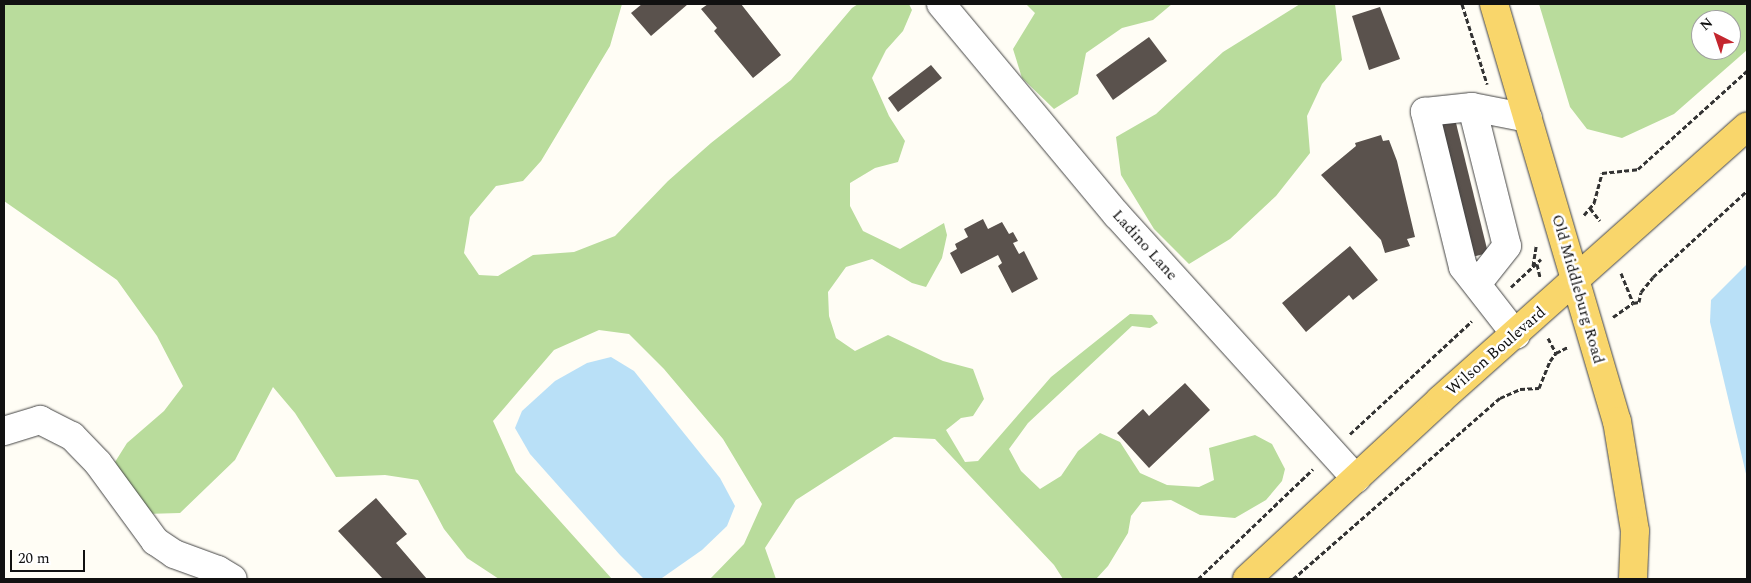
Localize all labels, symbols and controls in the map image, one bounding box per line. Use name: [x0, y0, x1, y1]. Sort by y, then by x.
north arrow: [1691, 10, 1741, 60]
text: N: [1695, 12, 1718, 36]
street label: Ladino Lane: [1108, 206, 1182, 284]
street label: Old Middleburg Road: [1548, 212, 1608, 366]
street label: Wilson Boulevard: [1442, 303, 1550, 399]
scale bar: [12, 540, 88, 572]
text: 20 m: [18, 547, 50, 570]

